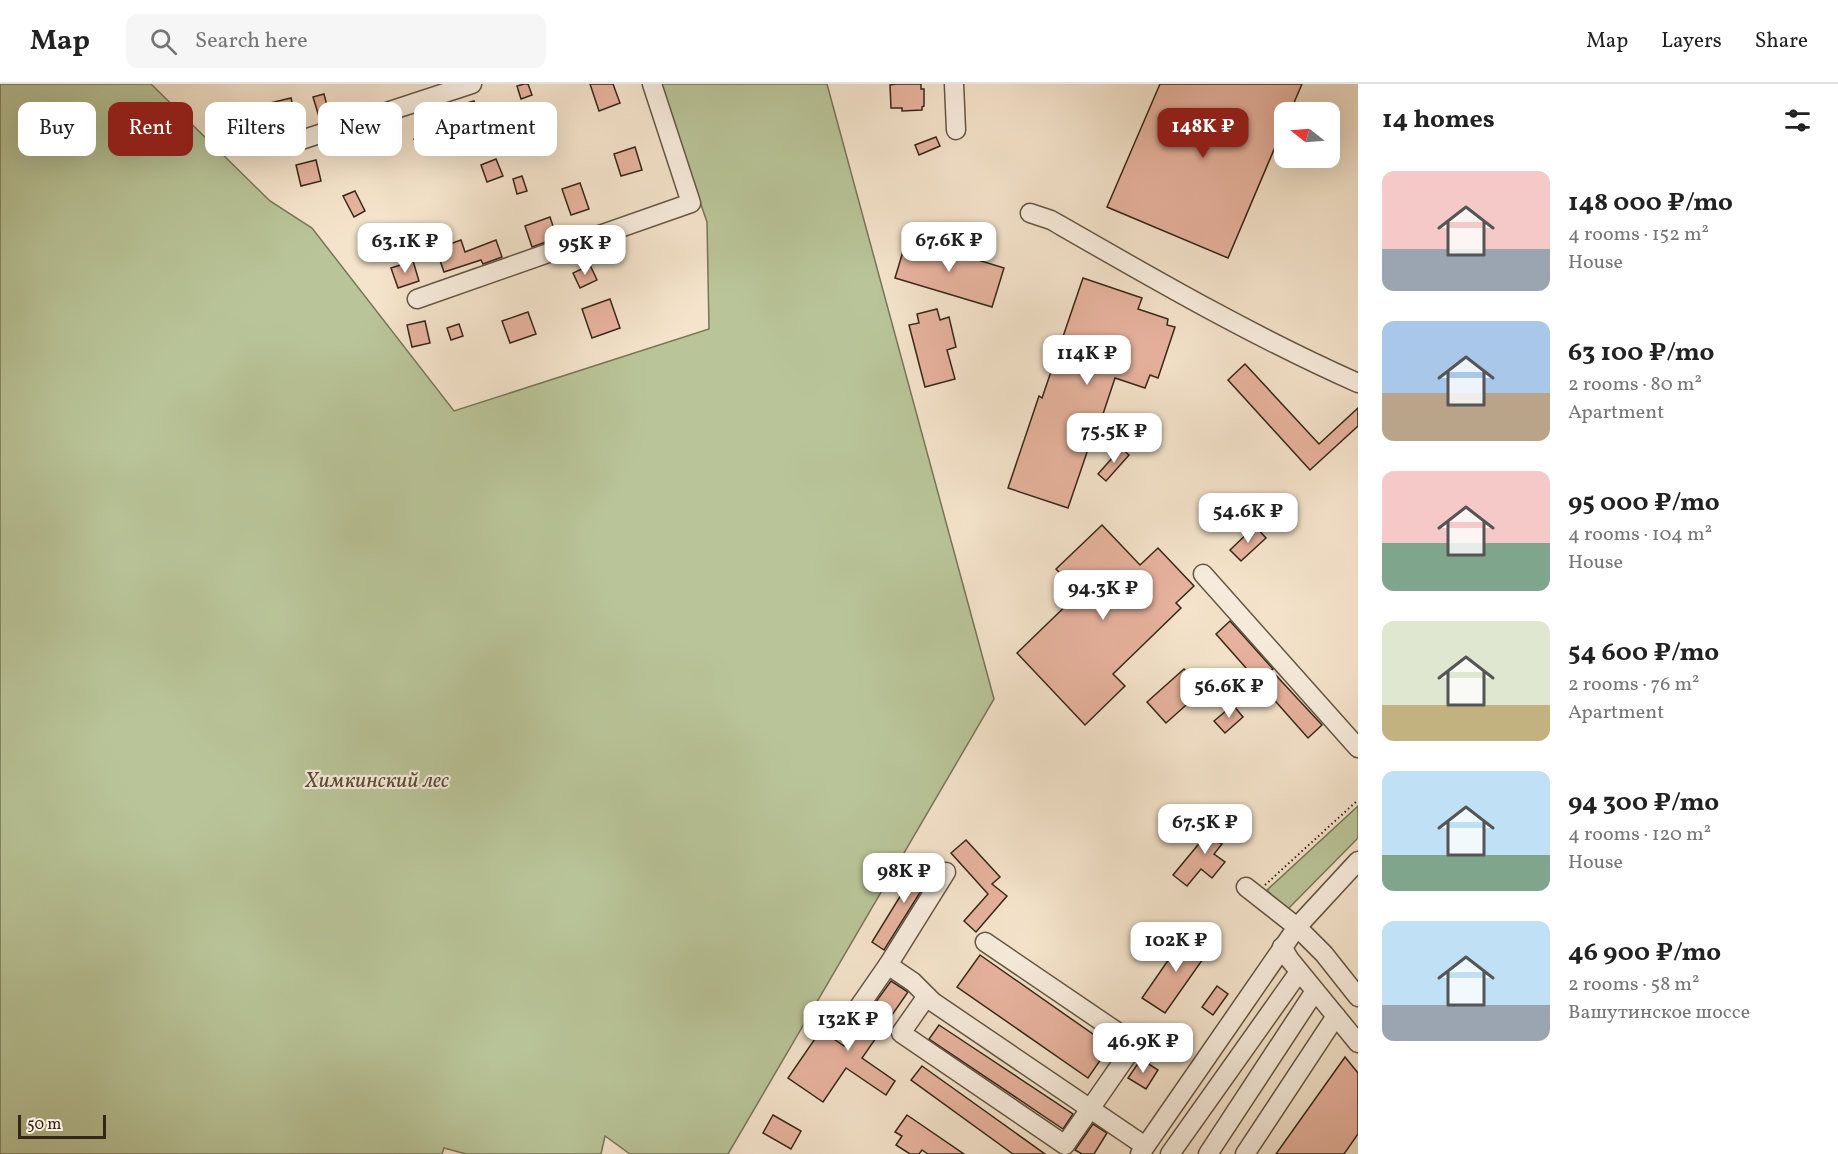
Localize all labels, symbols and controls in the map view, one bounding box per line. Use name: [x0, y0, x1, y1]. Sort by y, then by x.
search box: [126, 14, 546, 68]
text: Map: [30, 22, 90, 61]
icon: search: [147, 25, 180, 58]
text: Search here: [195, 26, 308, 57]
text: Map: [1586, 27, 1628, 56]
text: Layers: [1661, 27, 1722, 56]
text: Share: [1755, 27, 1808, 56]
chip: Buy: [18, 102, 96, 156]
chip: Rent: [108, 102, 193, 156]
chip: Filters: [205, 102, 306, 156]
chip: New: [318, 102, 402, 156]
chip: Apartment: [414, 102, 557, 156]
north arrow: [1274, 102, 1340, 168]
map controls: [1274, 102, 1340, 168]
text: 14 homes: [1382, 102, 1495, 138]
icon: filters: [1781, 104, 1814, 137]
pin: 148K ₽: [1154, 108, 1252, 159]
text: 148K ₽: [1171, 113, 1235, 141]
text: 148 000 ₽/mo: [1568, 185, 1733, 221]
icon: home: [1430, 195, 1502, 267]
text: 4 rooms · 152 m²: [1568, 221, 1709, 249]
pin: 67.6K ₽: [894, 222, 1004, 273]
pin: 63.1K ₽: [350, 223, 460, 274]
pin: 95K ₽: [543, 225, 627, 276]
text: 67.6K ₽: [915, 227, 983, 255]
text: 63.1K ₽: [372, 228, 438, 256]
text: 95K ₽: [559, 230, 611, 258]
text: House: [1568, 249, 1623, 277]
pin: 114K ₽: [1038, 335, 1136, 386]
text: 63 100 ₽/mo: [1568, 335, 1714, 371]
text: 114K ₽: [1057, 340, 1117, 368]
icon: home: [1430, 345, 1502, 417]
text: 2 rooms · 80 m²: [1568, 371, 1702, 399]
text: Apartment: [1568, 399, 1664, 427]
pin: 75.5K ₽: [1059, 413, 1169, 464]
text: 75.5K ₽: [1081, 418, 1147, 446]
text: 95 000 ₽/mo: [1568, 485, 1720, 521]
pin: 54.6K ₽: [1193, 493, 1303, 544]
icon: home: [1430, 495, 1502, 567]
text: 54.6K ₽: [1213, 498, 1283, 526]
text: 4 rooms · 104 m²: [1568, 521, 1712, 549]
text: House: [1568, 549, 1623, 577]
pin: 94.3K ₽: [1048, 570, 1158, 621]
text: 94.3K ₽: [1068, 575, 1138, 603]
text: 54 600 ₽/mo: [1568, 635, 1719, 671]
icon: home: [1430, 645, 1502, 717]
pin: 56.6K ₽: [1174, 668, 1284, 719]
text: 2 rooms · 76 m²: [1568, 671, 1700, 699]
text: 56.6K ₽: [1194, 673, 1264, 701]
text: Apartment: [1568, 699, 1664, 727]
park label: Химкинский лес: [304, 766, 449, 797]
text: 94 300 ₽/mo: [1568, 785, 1719, 821]
icon: home: [1430, 795, 1502, 867]
pin: 67.5K ₽: [1150, 804, 1260, 855]
text: 67.5K ₽: [1172, 809, 1238, 837]
text: 4 rooms · 120 m²: [1568, 821, 1711, 849]
text: House: [1568, 849, 1623, 877]
pin: 98K ₽: [862, 853, 946, 904]
text: 98K ₽: [877, 858, 931, 886]
pin: 102K ₽: [1127, 922, 1225, 973]
text: 102K ₽: [1145, 927, 1207, 955]
text: 46 900 ₽/mo: [1568, 935, 1721, 971]
icon: home: [1430, 945, 1502, 1017]
text: 2 rooms · 58 m²: [1568, 971, 1699, 999]
text: Вашутинское шоссе: [1568, 999, 1750, 1027]
pin: 132K ₽: [799, 1001, 897, 1052]
text: 132K ₽: [818, 1006, 878, 1034]
pin: 46.9K ₽: [1088, 1023, 1198, 1074]
text: 46.9K ₽: [1107, 1028, 1179, 1056]
scale bar: [18, 1112, 106, 1140]
text: 50 m: [27, 1114, 61, 1136]

